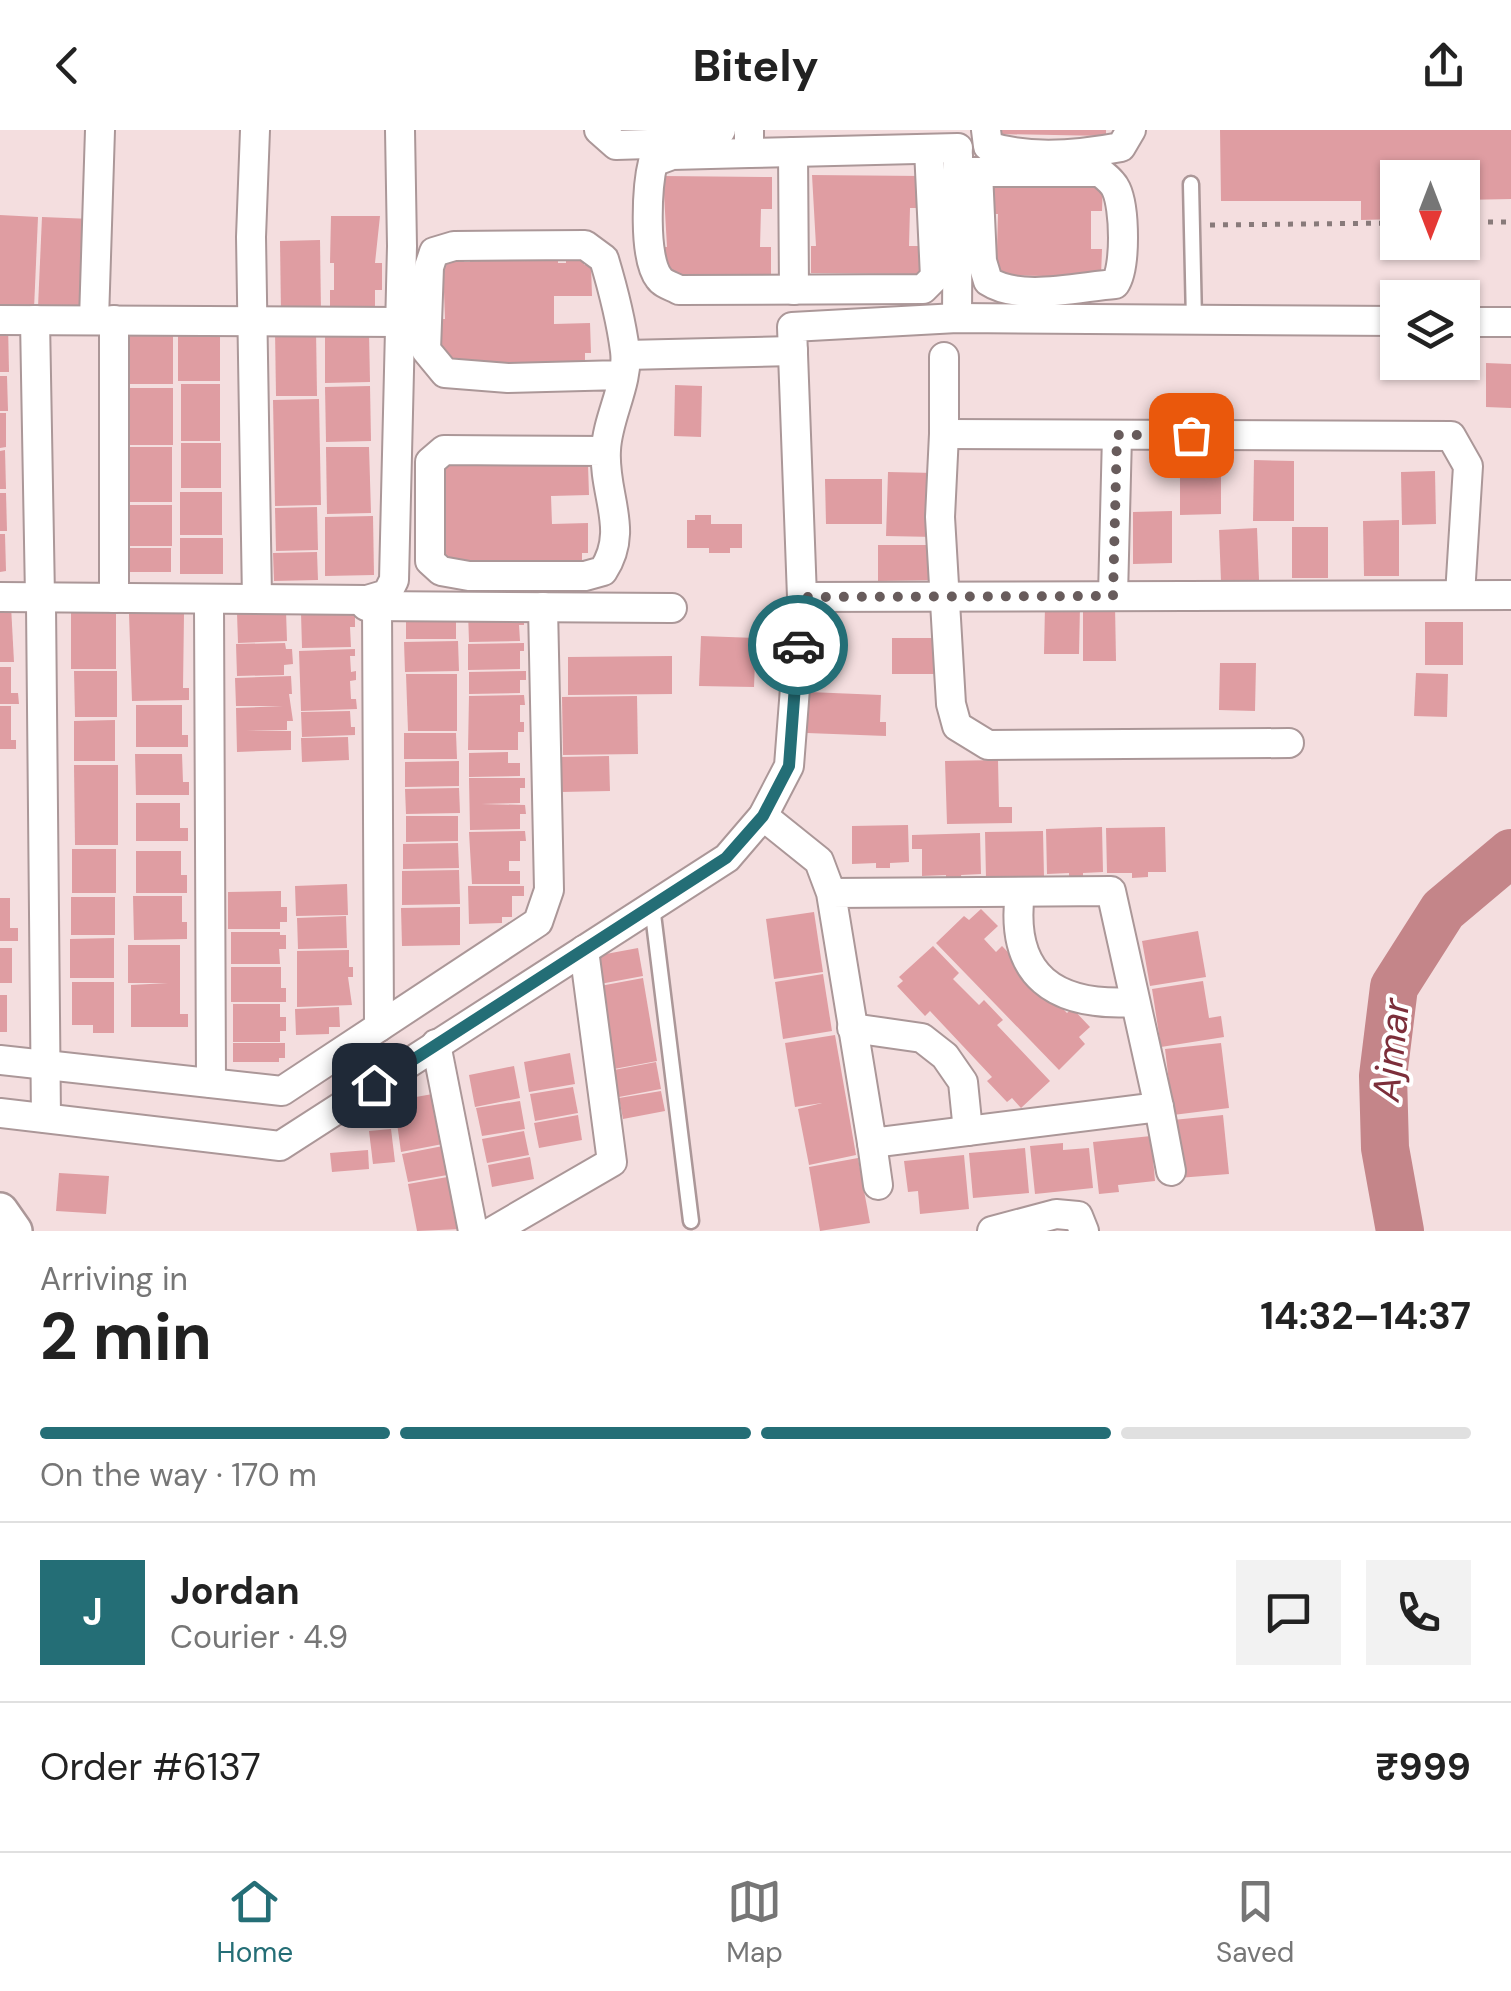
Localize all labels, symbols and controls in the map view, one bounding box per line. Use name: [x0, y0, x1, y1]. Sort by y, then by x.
text: Bitely: [692, 36, 819, 95]
icon: back: [40, 38, 95, 93]
icon: share: [1416, 38, 1471, 93]
north arrow: [1380, 160, 1480, 260]
map controls: [1380, 160, 1480, 380]
button: layers: [1380, 280, 1480, 380]
pin: [1149, 393, 1234, 478]
icon: bag: [1164, 408, 1219, 463]
courier: [748, 595, 848, 695]
icon: car: [771, 618, 826, 673]
water label: Ajmar: [1361, 995, 1421, 1105]
pin: [332, 1043, 417, 1128]
icon: home: [347, 1058, 402, 1113]
text: Arriving in: [40, 1258, 188, 1300]
text: 14:32–14:37: [1260, 1291, 1471, 1341]
text: 2 min: [40, 1295, 212, 1379]
text: On the way · 170 m: [40, 1454, 317, 1496]
button: chat: [1236, 1560, 1341, 1665]
button: phone: [1366, 1560, 1471, 1665]
text: Jordan: [170, 1566, 300, 1616]
text: J: [82, 1587, 103, 1637]
text: Courier · 4.9: [170, 1616, 348, 1658]
text: Order #6137: [40, 1742, 261, 1792]
text: ₹999: [1375, 1742, 1471, 1792]
tab: Home: [217, 1874, 293, 1971]
tab: Map: [726, 1874, 783, 1971]
tab: Saved: [1216, 1874, 1294, 1971]

